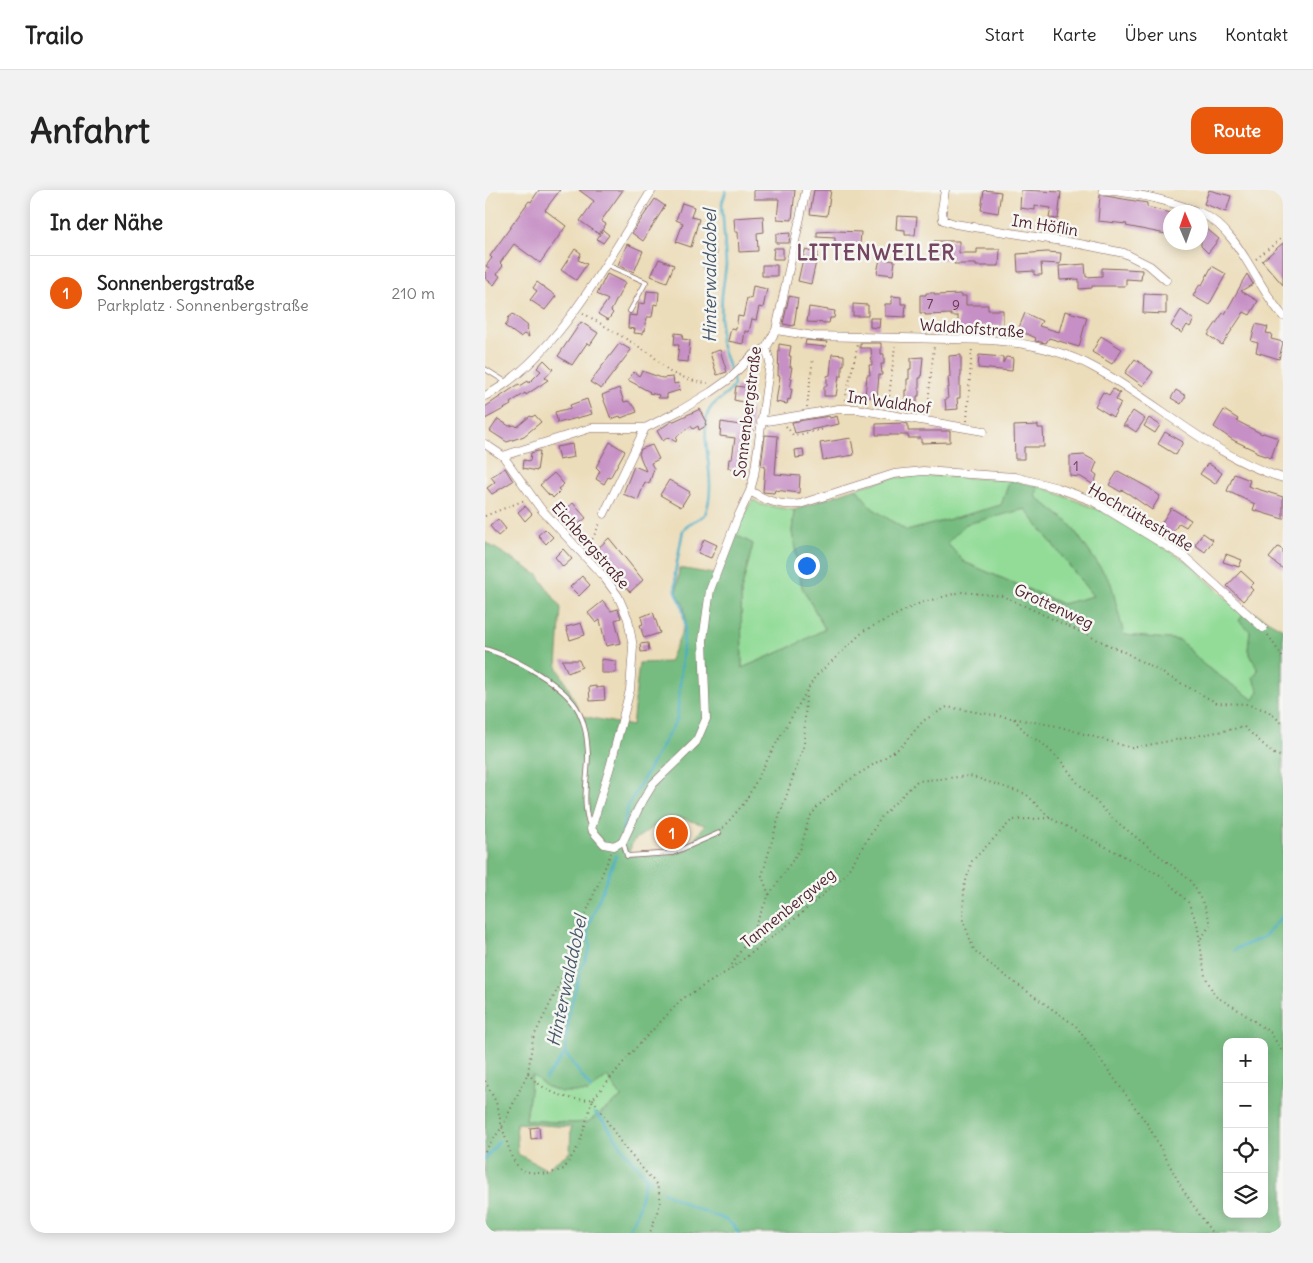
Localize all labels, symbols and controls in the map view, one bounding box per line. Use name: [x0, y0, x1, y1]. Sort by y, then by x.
text: Trailo: [25, 20, 83, 50]
text: Start: [985, 23, 1024, 46]
text: Karte: [1052, 23, 1097, 46]
text: Über uns: [1125, 23, 1197, 46]
text: Kontakt: [1225, 23, 1288, 46]
button: Route: [1191, 107, 1283, 154]
text: Anfahrt: [30, 108, 150, 152]
north arrow: [1163, 205, 1208, 250]
water label: Hinterwalddobel: [698, 206, 721, 343]
text: In der Nähe: [50, 209, 163, 236]
street label: Im Höflin: [1010, 210, 1080, 240]
district label: LITTENWEILER: [796, 239, 956, 266]
text: Sonnenbergstraße: [97, 271, 254, 295]
text: 1: [63, 283, 69, 303]
text: 210 m: [392, 283, 435, 303]
text: Parkplatz · Sonnenbergstraße: [97, 295, 309, 315]
house number: 7: [927, 295, 934, 313]
house number: 9: [952, 296, 960, 314]
street label: Waldhofstraße: [919, 314, 1025, 342]
street label: Sonnenbergstraße: [729, 345, 765, 479]
street label: Im Waldhof: [846, 386, 933, 418]
house number: 1: [1073, 457, 1079, 475]
street label: Hochrüttestraße: [1085, 479, 1197, 555]
street label: Eichbergstraße: [548, 497, 634, 593]
your location: [794, 553, 820, 579]
street label: Grottenweg: [1011, 579, 1097, 633]
pin: 1: [656, 814, 688, 852]
street label: Tannenbergweg: [737, 864, 839, 952]
water label: Hinterwalddobel: [541, 910, 592, 1049]
map controls: [1223, 1038, 1268, 1218]
button: +: [1223, 1038, 1268, 1083]
button: −: [1223, 1083, 1268, 1128]
button: locate: [1223, 1128, 1268, 1173]
button: layers: [1223, 1173, 1268, 1218]

